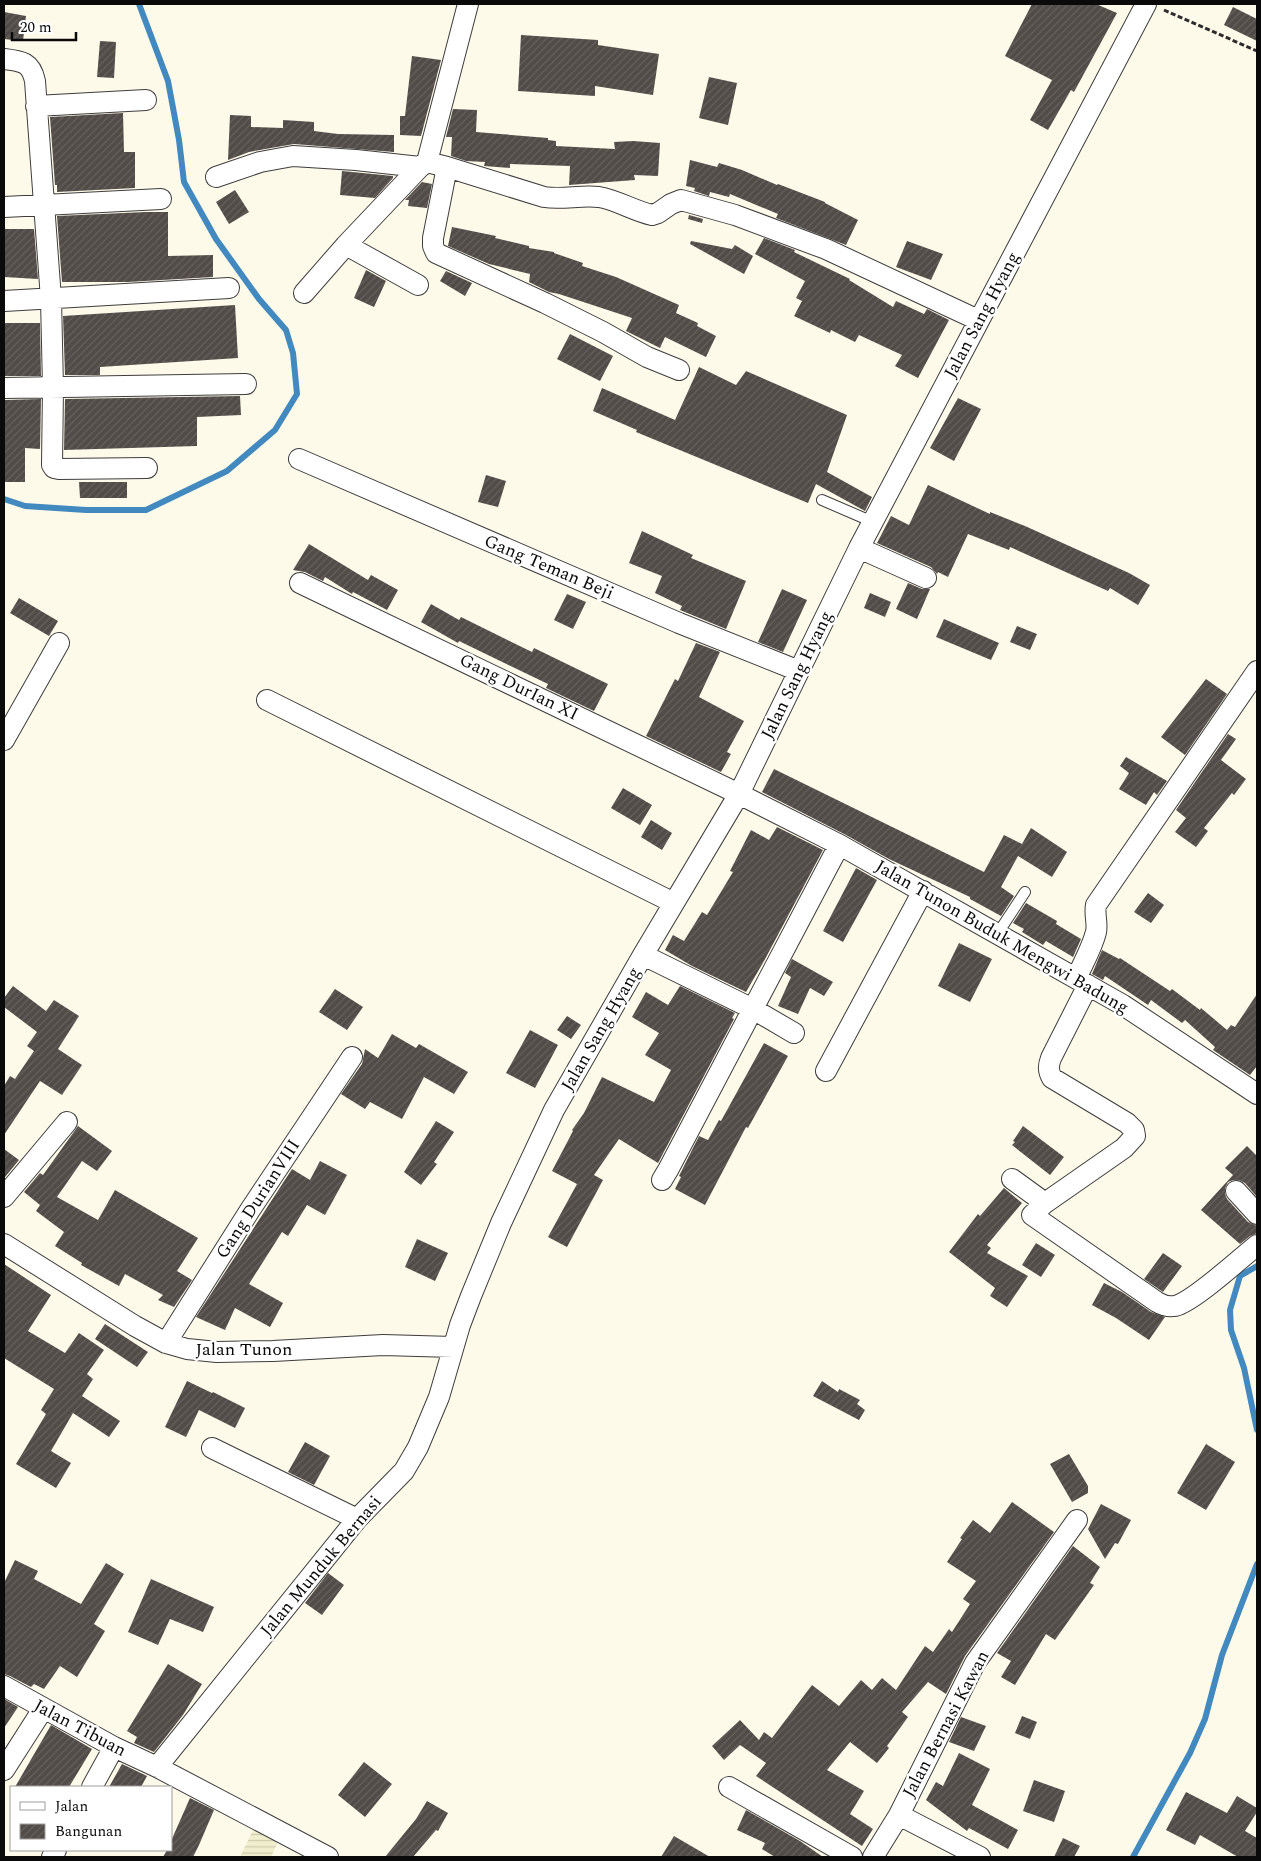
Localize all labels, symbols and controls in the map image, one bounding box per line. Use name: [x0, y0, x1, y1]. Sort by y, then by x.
scale bar: [12, 10, 76, 42]
text: 20 m: [20, 16, 52, 39]
street label: Jalan Sang Hyang: [937, 247, 1027, 383]
street label: Gang Teman Beji: [480, 528, 618, 606]
street label: Jalan Sang Hyang: [754, 606, 840, 744]
street label: Gang DurIan XI: [455, 646, 583, 728]
street label: Jalan Tunon Buduk Mengwi Badung: [870, 853, 1134, 1021]
street label: Jalan Sang Hyang: [554, 962, 648, 1096]
street label: Gang DurianVIII: [209, 1134, 307, 1264]
street label: Jalan Tunon: [196, 1336, 292, 1363]
street label: Jalan Munduk Bernasi: [254, 1489, 388, 1643]
street label: Jalan Bernasi Kawan: [896, 1645, 996, 1803]
street label: Jalan Tibuan: [29, 1692, 131, 1764]
legend: [10, 1786, 172, 1851]
text: Jalan: [55, 1795, 88, 1818]
text: Bangunan: [55, 1820, 122, 1843]

